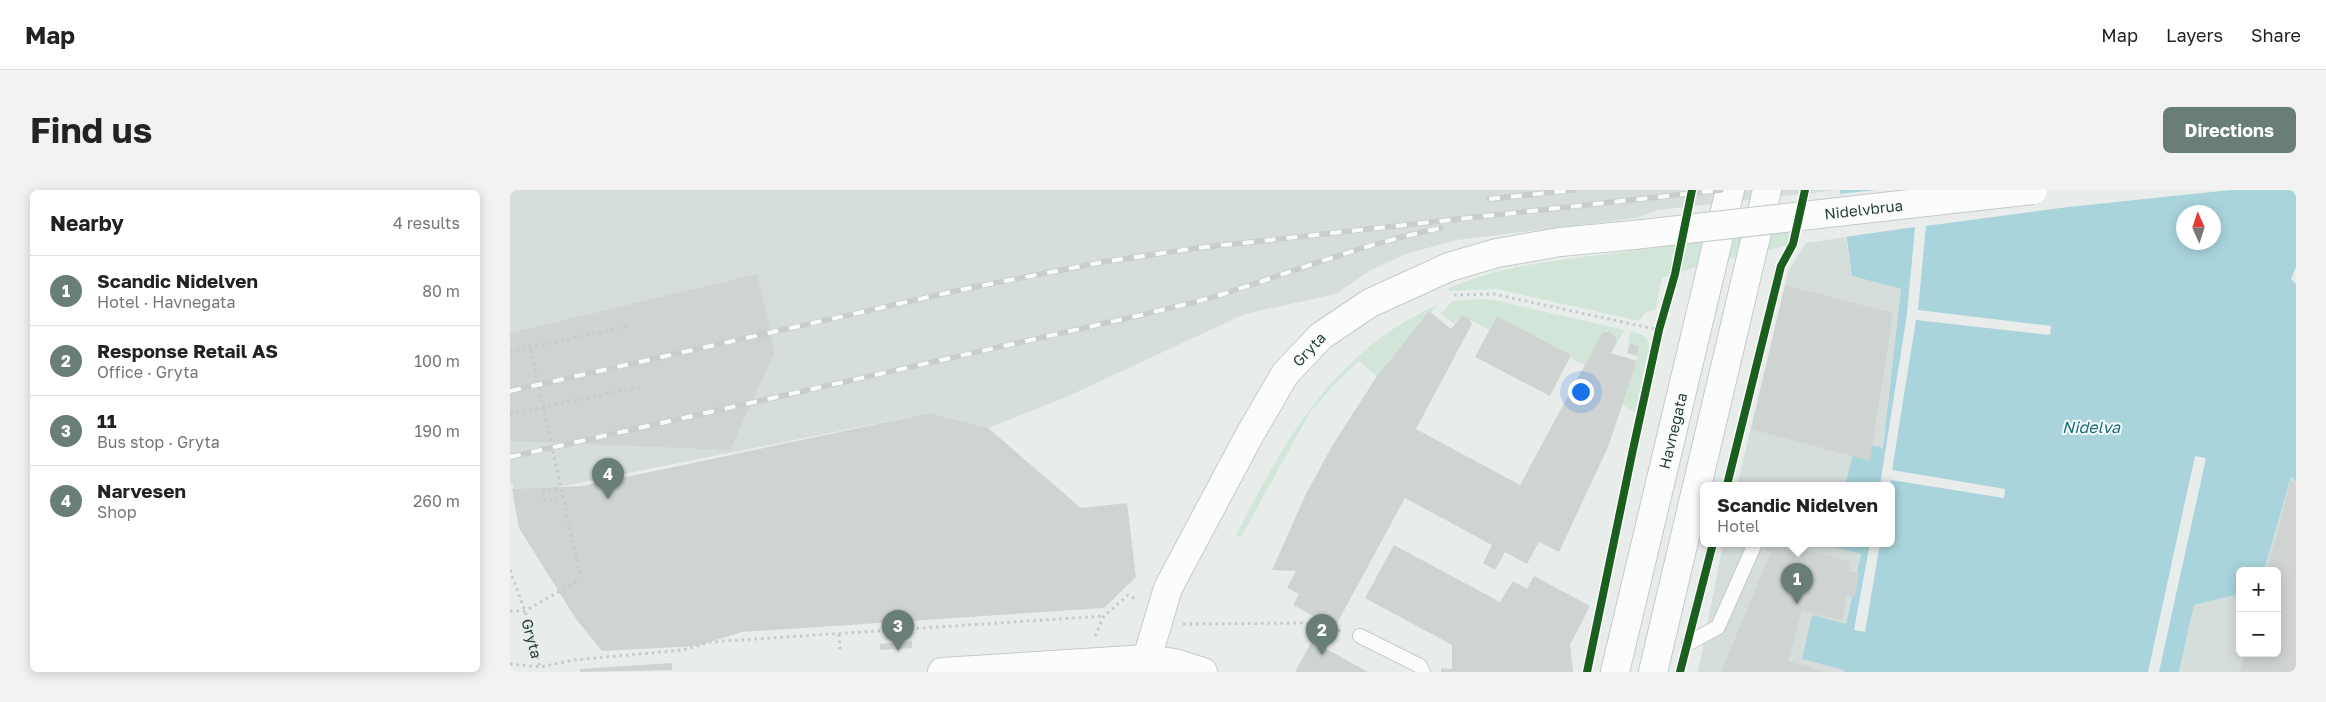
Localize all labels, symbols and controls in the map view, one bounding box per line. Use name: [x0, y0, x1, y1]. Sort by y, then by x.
text: Map: [25, 20, 75, 49]
text: Map: [2101, 24, 2138, 46]
text: Layers: [2166, 24, 2223, 46]
text: Share: [2251, 24, 2301, 46]
button: Directions: [2163, 107, 2296, 153]
text: Find us: [30, 109, 152, 151]
street label: Nidelvbrua: [1823, 196, 1904, 222]
north arrow: [2176, 205, 2221, 250]
text: Nearby: [50, 210, 124, 236]
text: 4 results: [393, 213, 460, 233]
text: Scandic Nidelven: [97, 269, 258, 292]
text: 1: [62, 281, 70, 301]
text: 80 m: [422, 281, 460, 301]
text: Hotel · Havnegata: [97, 292, 235, 312]
street label: Gryta: [1288, 328, 1329, 370]
text: Response Retail AS: [97, 339, 278, 362]
text: 2: [61, 351, 71, 371]
text: 100 m: [414, 351, 460, 371]
text: Office · Gryta: [97, 362, 199, 382]
your location: [1568, 379, 1594, 405]
street label: Havnegata: [1655, 391, 1690, 471]
text: 11: [97, 409, 117, 432]
water label: Nidelva: [2062, 417, 2121, 437]
text: 3: [61, 421, 71, 441]
text: 190 m: [414, 421, 460, 441]
text: Bus stop · Gryta: [97, 432, 220, 452]
pin: 4: [592, 458, 624, 499]
text: Narvesen: [97, 479, 186, 502]
popup: [1700, 482, 1895, 547]
text: 4: [61, 491, 71, 511]
text: 260 m: [413, 491, 460, 511]
text: Scandic Nidelven: [1717, 493, 1878, 516]
text: Shop: [97, 502, 137, 522]
text: Hotel: [1717, 516, 1760, 536]
pin: 1: [1781, 563, 1813, 604]
map controls: [2236, 567, 2281, 657]
button: +: [2236, 567, 2281, 612]
pin: 3: [882, 610, 914, 651]
button: −: [2236, 612, 2281, 657]
pin: 2: [1306, 614, 1338, 655]
street label: Gryta: [518, 617, 546, 660]

